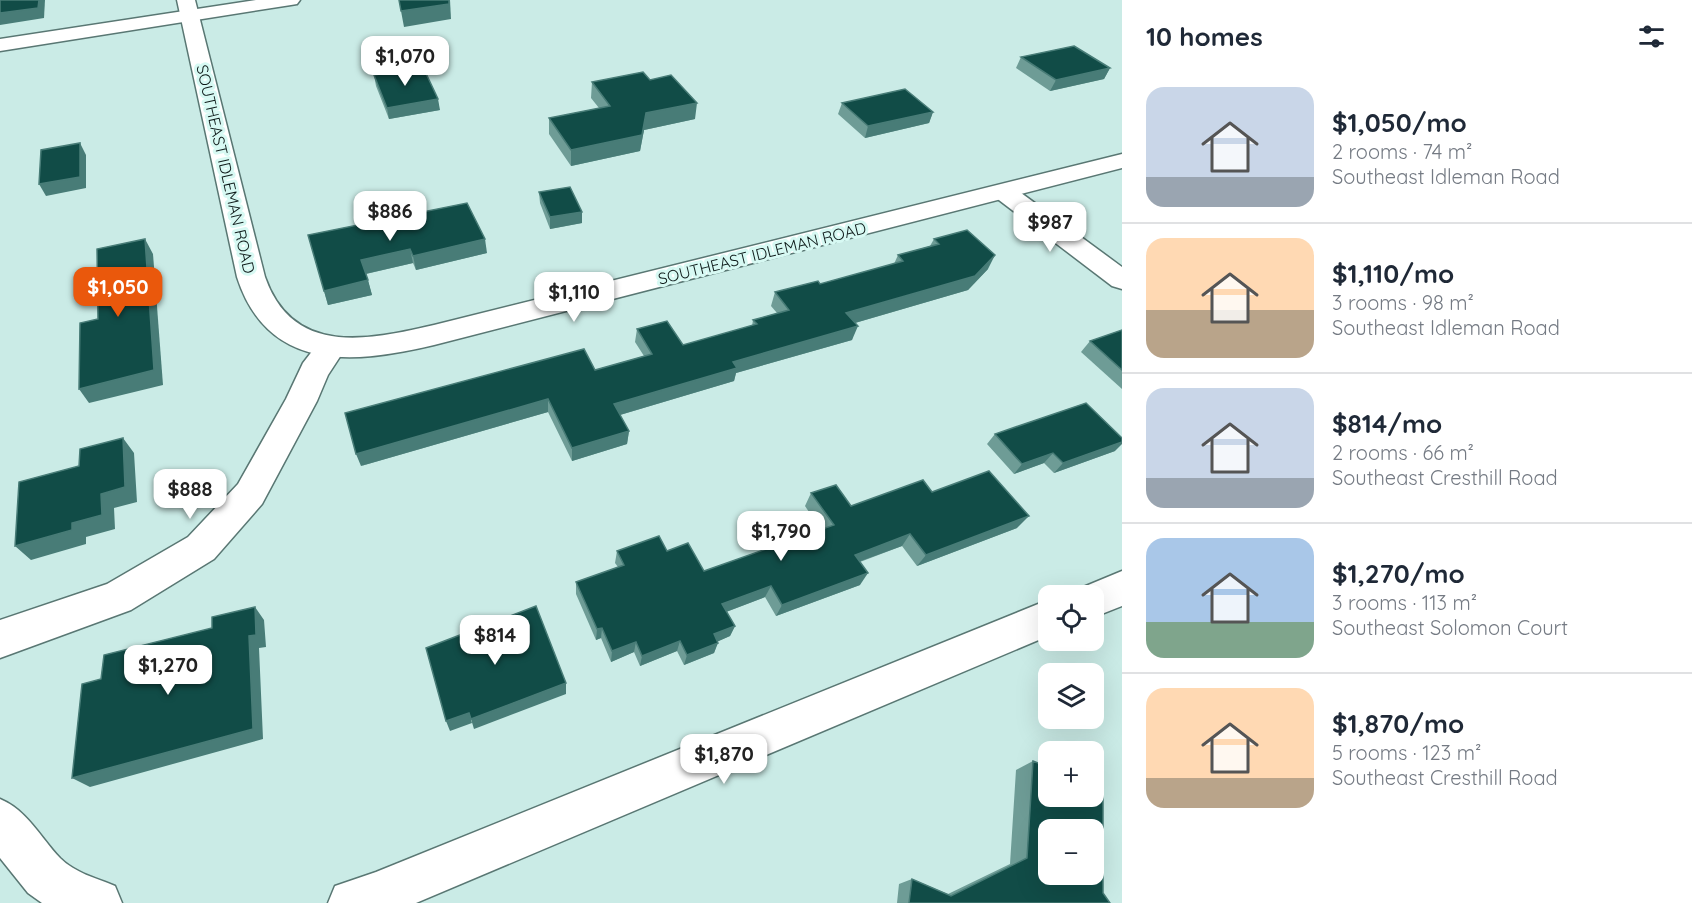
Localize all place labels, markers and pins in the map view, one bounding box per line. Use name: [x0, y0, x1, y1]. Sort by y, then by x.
pin: $1,070: [356, 36, 454, 87]
pin: $886: [354, 191, 426, 242]
pin: $987: [1014, 202, 1086, 253]
pin: $1,050: [69, 267, 167, 318]
pin: $1,110: [525, 272, 623, 323]
pin: $888: [154, 469, 226, 520]
pin: $1,790: [732, 511, 830, 562]
pin: $814: [459, 615, 531, 666]
pin: $1,270: [119, 645, 217, 696]
pin: $1,870: [675, 734, 773, 785]

